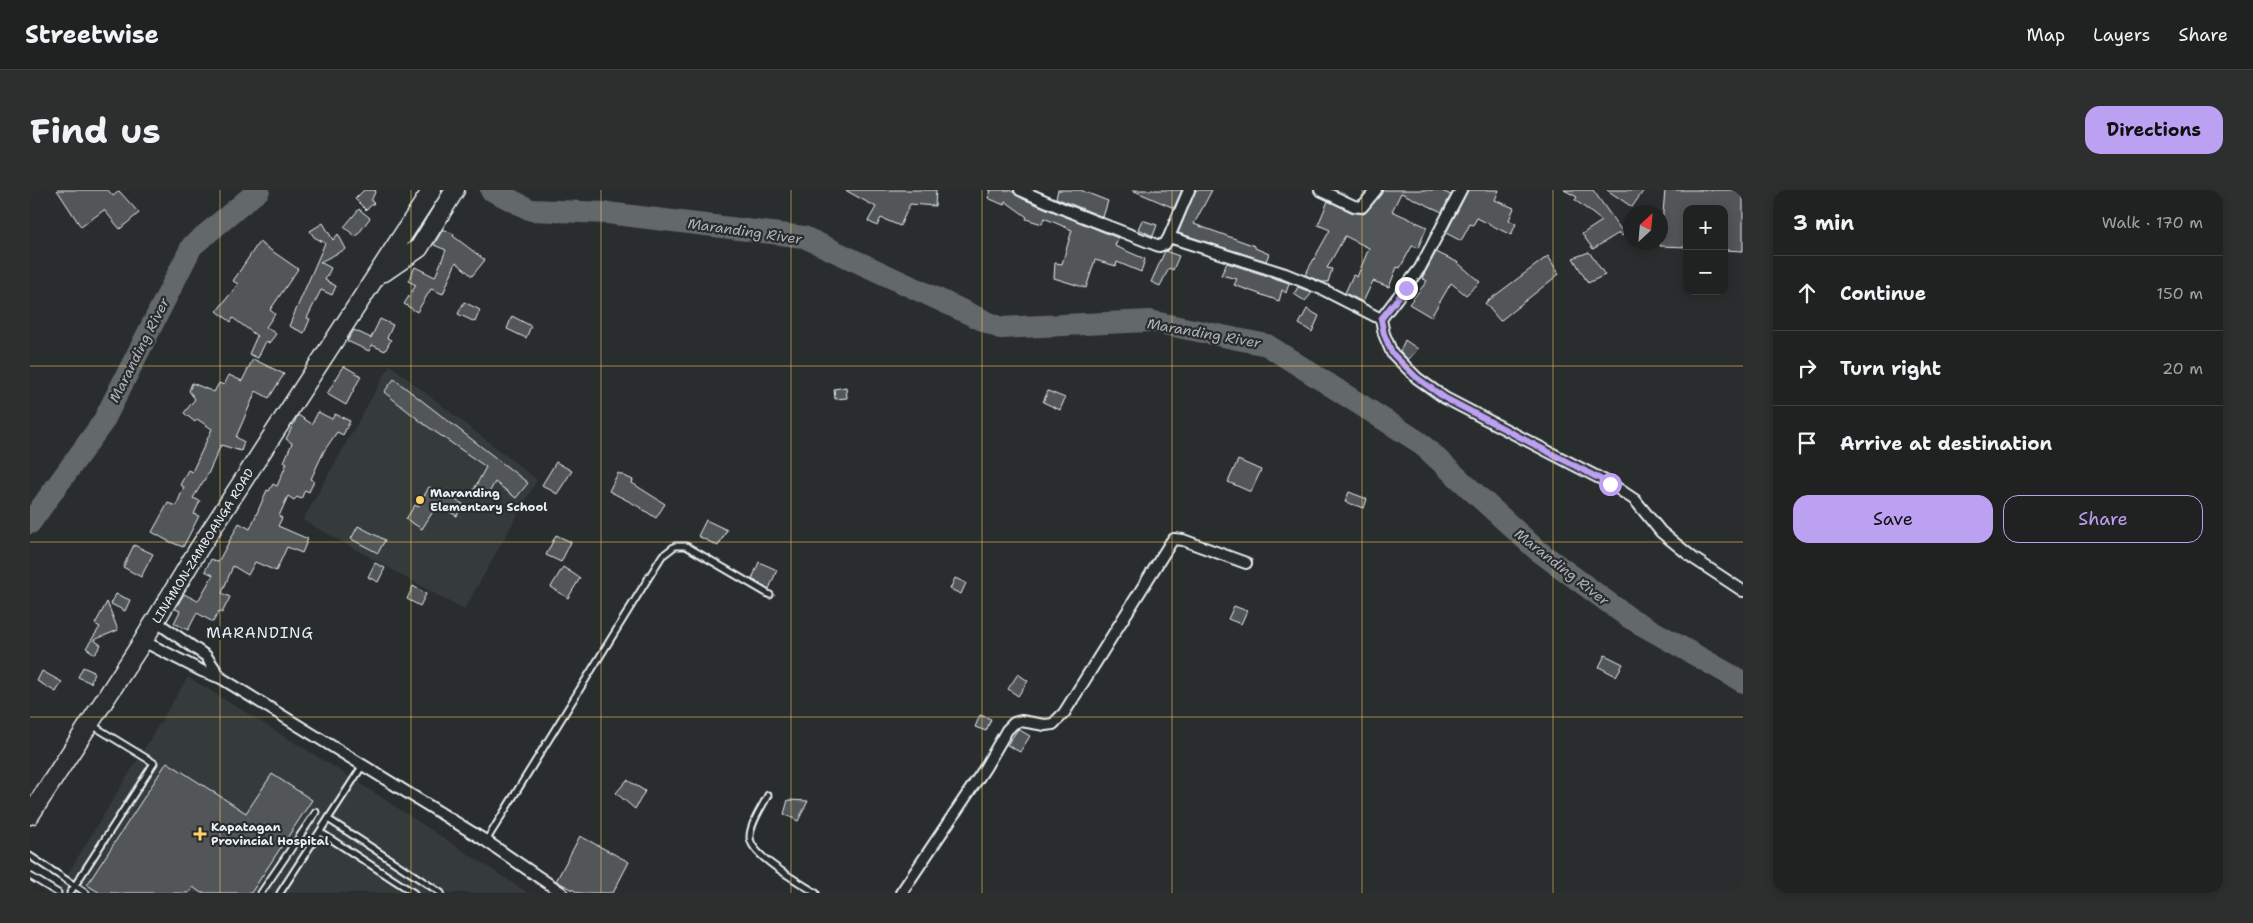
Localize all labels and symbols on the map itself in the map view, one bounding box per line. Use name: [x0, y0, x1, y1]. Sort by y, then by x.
north arrow: [1623, 205, 1668, 250]
water label: Maranding River: [687, 214, 804, 248]
route end: [1395, 277, 1418, 300]
water label: Maranding River: [105, 294, 173, 405]
water label: Maranding River: [1146, 314, 1263, 352]
street label: LINAMON-ZAMBOANGA ROAD: [148, 465, 258, 627]
route start: [1599, 473, 1622, 496]
place label: Maranding Elementary School: [430, 485, 547, 515]
marker: Maranding Elementary School: [414, 494, 426, 506]
water label: Maranding River: [1511, 524, 1613, 610]
district label: MARANDING: [206, 623, 314, 643]
place label: Kapatagan Provincial Hospital: [211, 819, 329, 849]
marker: Kapatagan Provincial Hospital: [193, 827, 207, 841]

